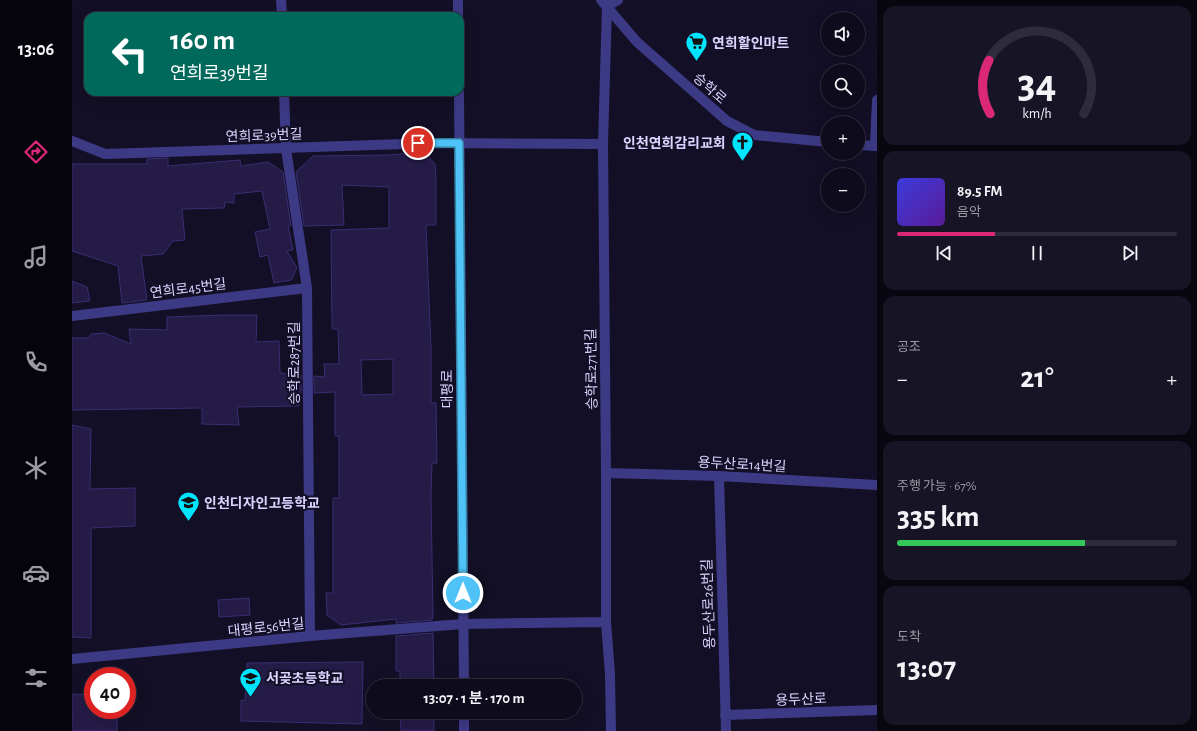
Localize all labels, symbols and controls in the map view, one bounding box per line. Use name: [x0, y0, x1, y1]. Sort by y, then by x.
map controls: [821, 12, 865, 212]
button: sound: [821, 12, 865, 56]
text: 160 m: [170, 27, 235, 55]
icon: left: [104, 28, 156, 80]
supermarket icon: 연희할인마트: [684, 30, 710, 63]
place label: 연희할인마트: [712, 35, 789, 51]
text: 13:06: [18, 41, 54, 59]
text: 34: [1018, 63, 1056, 104]
button: search: [821, 64, 865, 108]
text: 연희로39번길: [170, 65, 269, 83]
street label: 승학로: [690, 69, 730, 107]
text: km/h: [1022, 106, 1052, 120]
button: +: [821, 116, 865, 160]
pin: [401, 126, 435, 160]
street label: 연희로39번길: [225, 127, 303, 144]
church icon: 인천연희감리교회: [729, 130, 755, 163]
icon: arrive: [407, 132, 429, 154]
place label: 인천연희감리교회: [623, 135, 726, 151]
icon: directions: [22, 138, 50, 166]
button: −: [821, 168, 865, 212]
text: 89.5 FM: [957, 184, 1002, 199]
text: 음악: [957, 206, 981, 219]
icon: previous: [933, 242, 955, 264]
icon: pause: [1026, 242, 1048, 264]
icon: next: [1119, 242, 1141, 264]
icon: music: [22, 243, 50, 271]
street label: 연희로45번길: [149, 276, 227, 301]
street label: 승학로287번길: [286, 321, 302, 405]
street label: 승학로271번길: [582, 328, 600, 410]
text: 공조: [897, 341, 921, 354]
icon: phone: [22, 348, 50, 376]
text: 21°: [1020, 363, 1054, 393]
text: −: [897, 368, 908, 390]
text: +: [1166, 368, 1177, 390]
street label: 대평로: [440, 370, 455, 408]
icon: climate: [22, 454, 50, 482]
street label: 용두산로14번길: [697, 455, 787, 474]
text: 주행 가능 · 67%: [897, 480, 977, 493]
school or university icon: 인천디자인고등학교: [175, 490, 201, 523]
place label: 인천디자인고등학교: [204, 495, 320, 511]
text: 335 km: [897, 502, 979, 532]
icon: car: [22, 559, 50, 587]
street label: 용두산로26번길: [699, 559, 718, 649]
position arrow: [442, 572, 484, 614]
street label: 대평로56번길: [227, 616, 305, 639]
text: 도착: [897, 631, 921, 644]
text: 13:07: [897, 653, 956, 683]
icon: filters: [22, 664, 50, 692]
school or university icon: 서곶초등학교: [237, 665, 263, 698]
speed limit sign: 40: [84, 667, 136, 719]
place label: 서곶초등학교: [266, 670, 343, 686]
text: 13:07 · 1 분 · 170 m: [423, 691, 525, 706]
street label: 용두산로: [775, 691, 827, 708]

